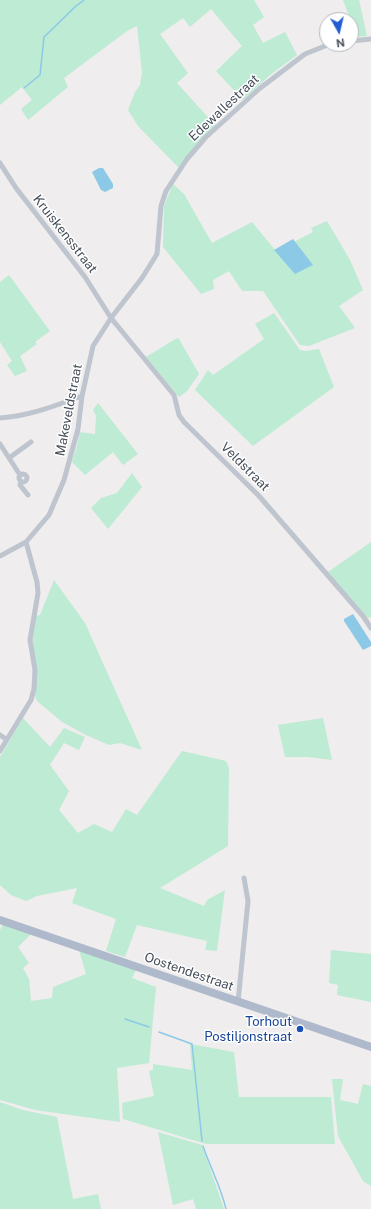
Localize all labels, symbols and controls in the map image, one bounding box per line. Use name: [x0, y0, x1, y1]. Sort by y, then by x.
north arrow: [319, 12, 359, 52]
text: N: [335, 36, 346, 49]
street label: Edewallestraat: [186, 71, 262, 145]
street label: Kruiskensstraat: [30, 192, 100, 276]
street label: Makeveldstraat: [52, 363, 86, 457]
street label: Veldstraat: [217, 439, 273, 495]
street label: Oostendestraat: [142, 949, 236, 995]
place label: Torhout Postiljonstraat: [204, 1014, 292, 1045]
marker: Torhout Postiljonstraat: [295, 1024, 305, 1034]

